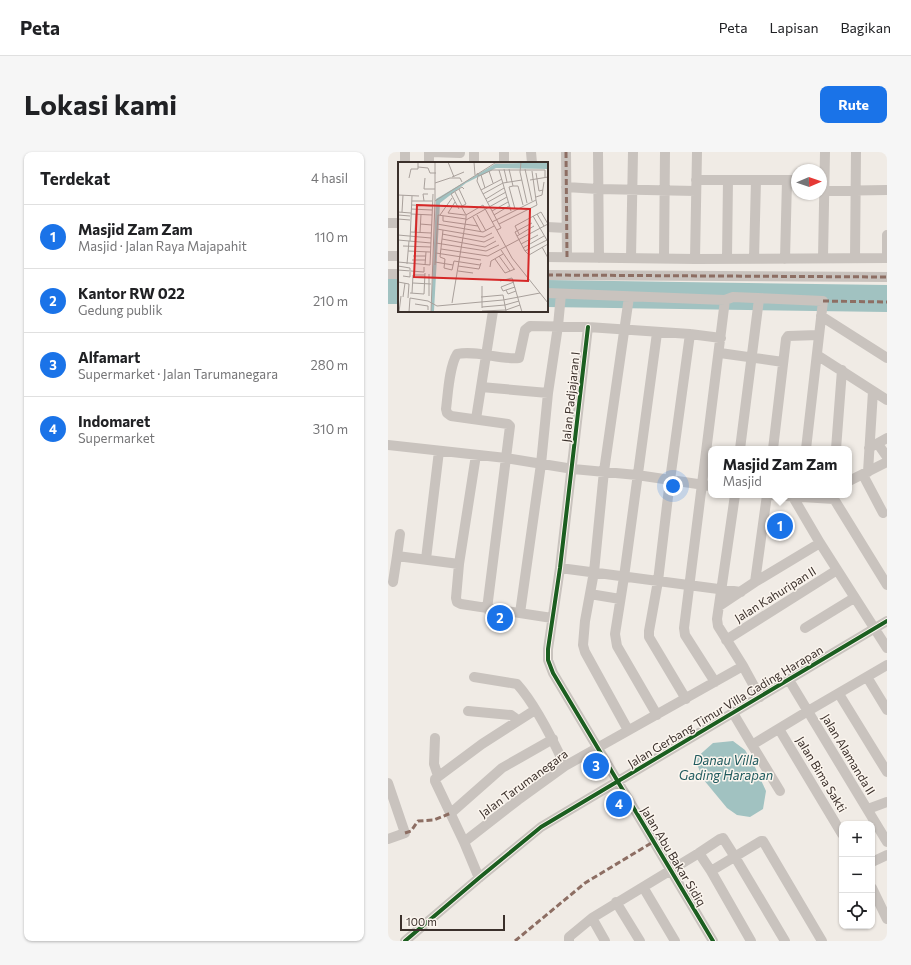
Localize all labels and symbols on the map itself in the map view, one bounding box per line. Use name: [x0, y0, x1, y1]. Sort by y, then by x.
inset map: [398, 162, 548, 312]
north arrow: [791, 164, 827, 200]
street label: Jalan Padjajaran I: [558, 351, 583, 443]
your location: [663, 476, 683, 496]
pin: 1: [767, 511, 793, 541]
street label: Jalan Kahuripan II: [732, 563, 819, 626]
pin: 2: [487, 603, 513, 633]
street label: Jalan Gerbang Timur Villa Gading Harapan: [625, 642, 826, 771]
street label: Jalan Alamanda II: [819, 711, 879, 797]
street label: Jalan Bima Sakti: [793, 734, 850, 815]
street label: Jalan Tarumanegara: [476, 746, 571, 821]
pin: 3: [583, 751, 609, 781]
water label: Danau Villa Gading Harapan: [679, 752, 773, 783]
pin: 4: [606, 789, 632, 819]
street label: Jalan Abu Bakar Sidiq: [638, 804, 709, 909]
scale bar: [400, 913, 505, 932]

